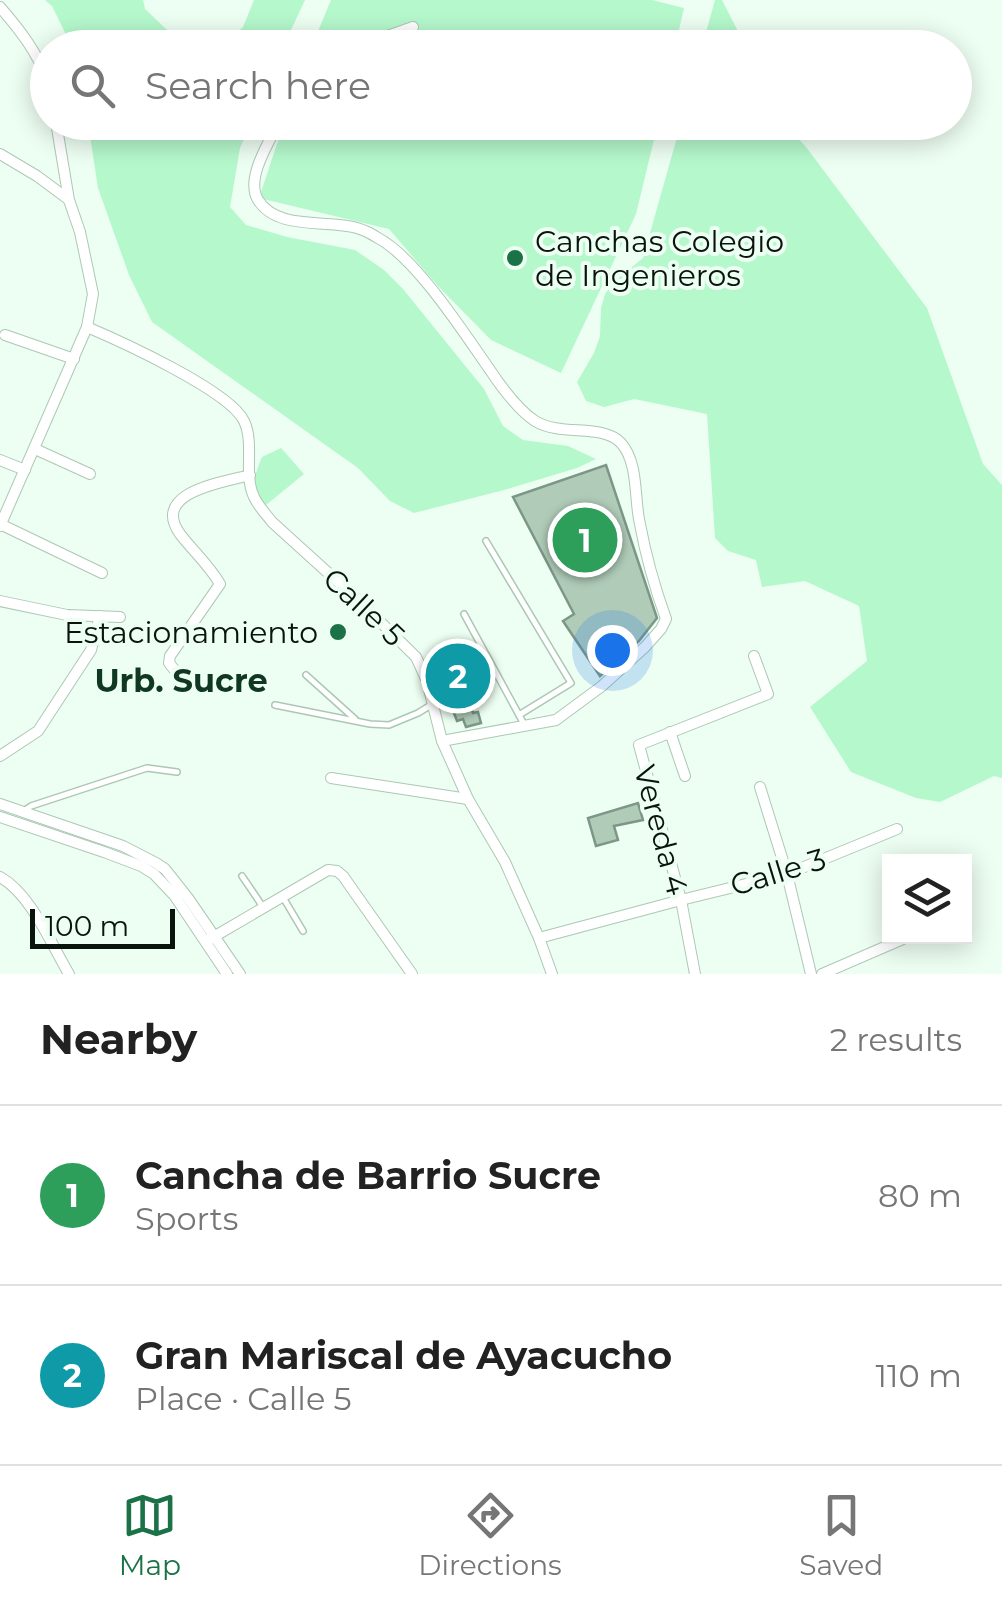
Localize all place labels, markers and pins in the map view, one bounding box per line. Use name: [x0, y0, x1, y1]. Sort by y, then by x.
place label: Canchas Colegio de Ingenieros: [535, 223, 784, 294]
marker: Canchas Colegio de Ingenieros: [504, 247, 526, 269]
pin: 1: [552, 502, 618, 578]
place label: Estacionamiento: [64, 614, 318, 651]
marker: Estacionamiento: [327, 621, 349, 643]
pin: 2: [426, 638, 490, 714]

